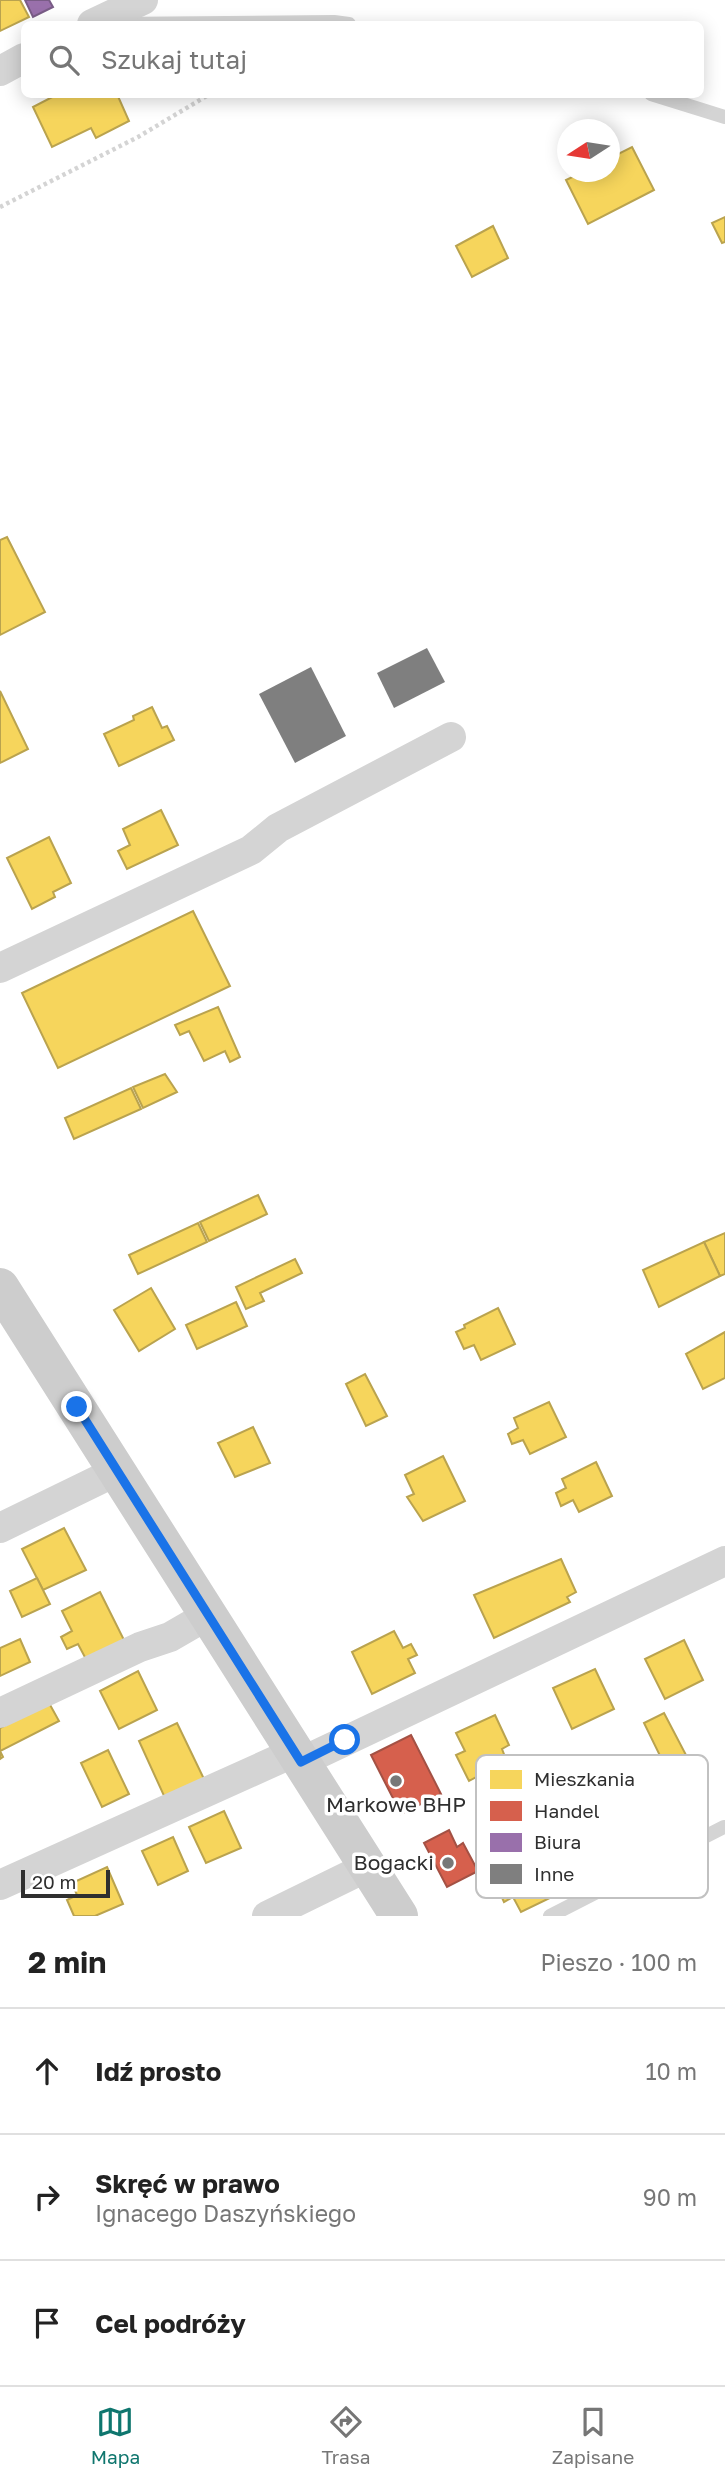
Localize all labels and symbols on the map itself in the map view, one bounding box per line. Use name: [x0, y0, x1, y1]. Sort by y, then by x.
north arrow: [557, 119, 620, 182]
route end: [61, 1391, 92, 1422]
route start: [329, 1724, 360, 1755]
legend: [476, 1755, 708, 1898]
text: Mieszkania: [534, 1767, 635, 1790]
marker: Markowe BHP: [388, 1773, 404, 1789]
place label: Markowe BHP: [326, 1791, 466, 1817]
text: Handel: [534, 1799, 600, 1822]
text: Biura: [534, 1830, 581, 1853]
place label: Bogacki: [354, 1849, 434, 1875]
marker: Bogacki: [440, 1855, 456, 1871]
text: Inne: [534, 1862, 574, 1885]
scale bar: [21, 1867, 110, 1899]

